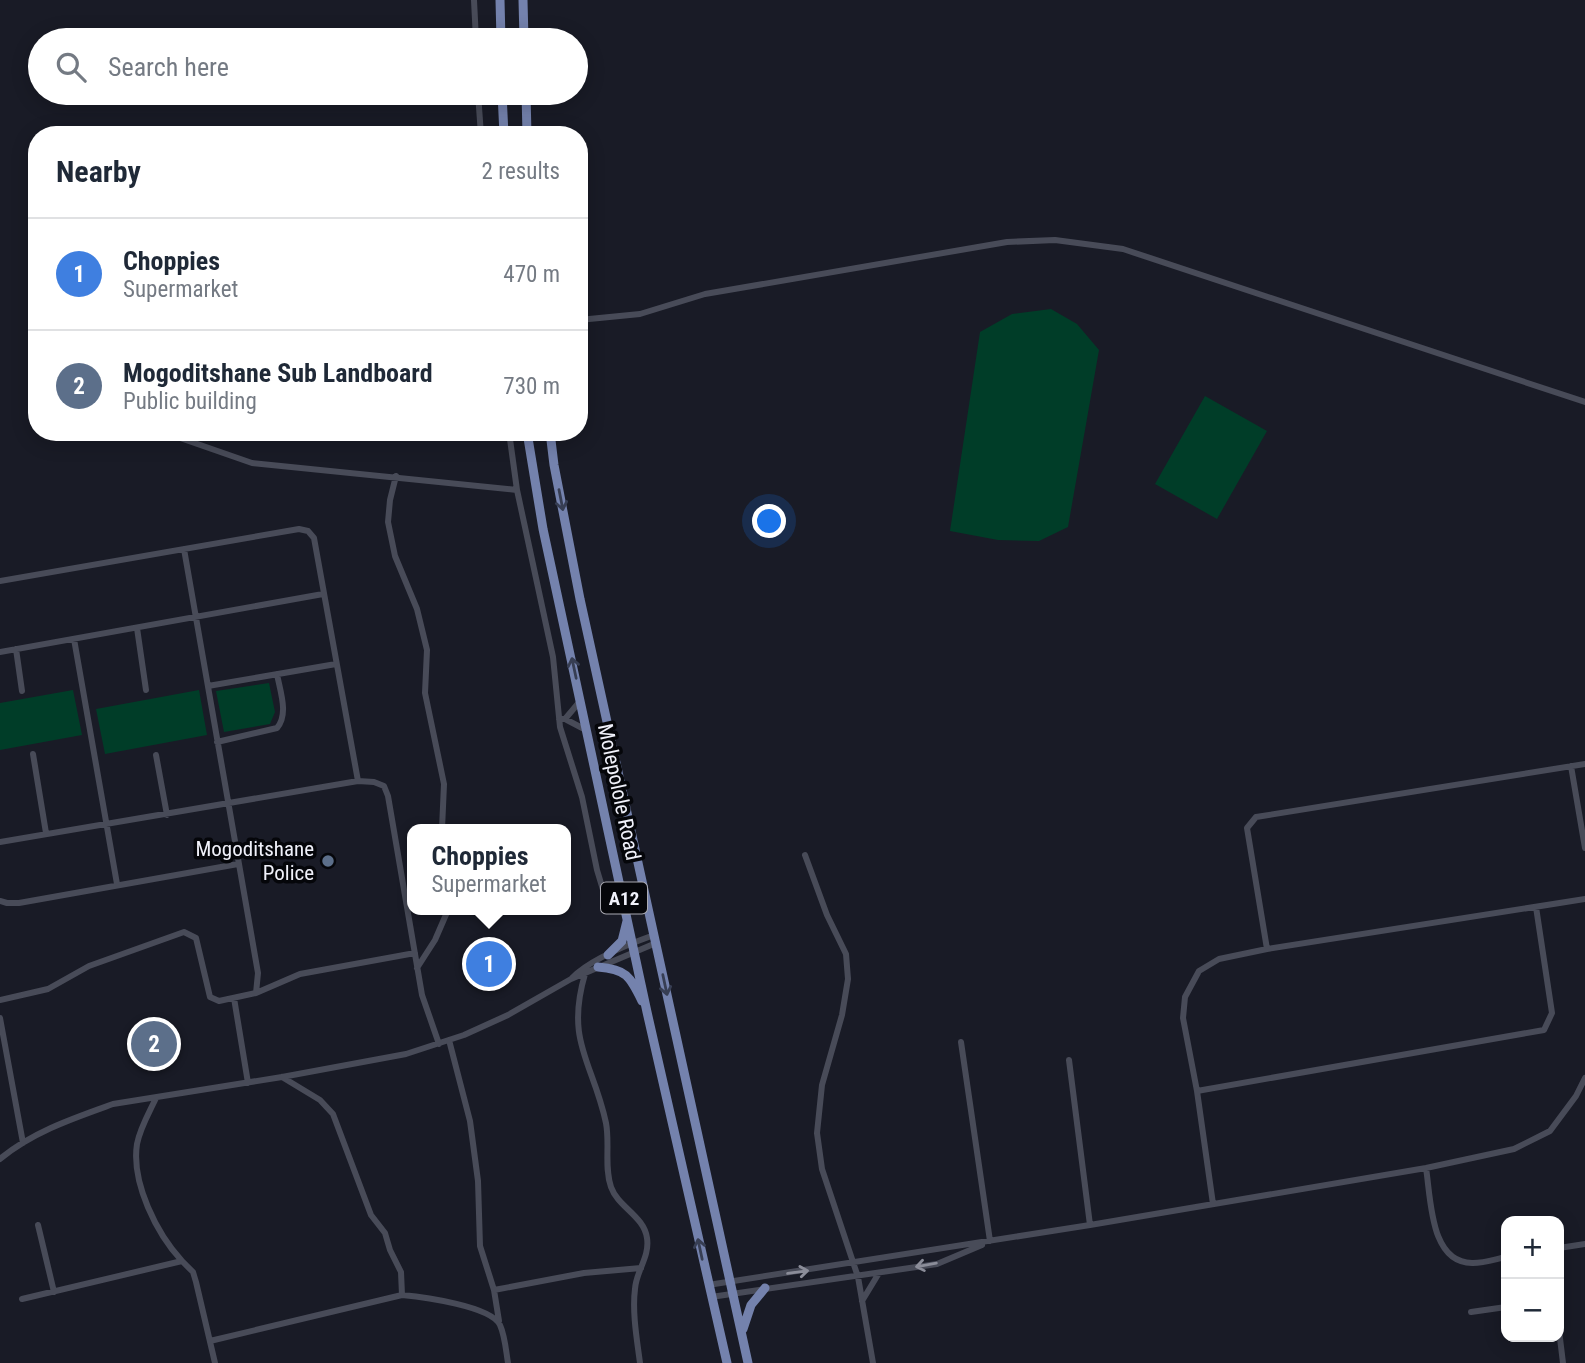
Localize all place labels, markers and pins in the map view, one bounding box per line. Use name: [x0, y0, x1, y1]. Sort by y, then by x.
place label: Mogoditshane Police: [195, 837, 314, 885]
marker: Mogoditshane Police: [320, 853, 336, 869]
pin: 1: [466, 938, 512, 990]
pin: 2: [131, 1018, 177, 1070]

